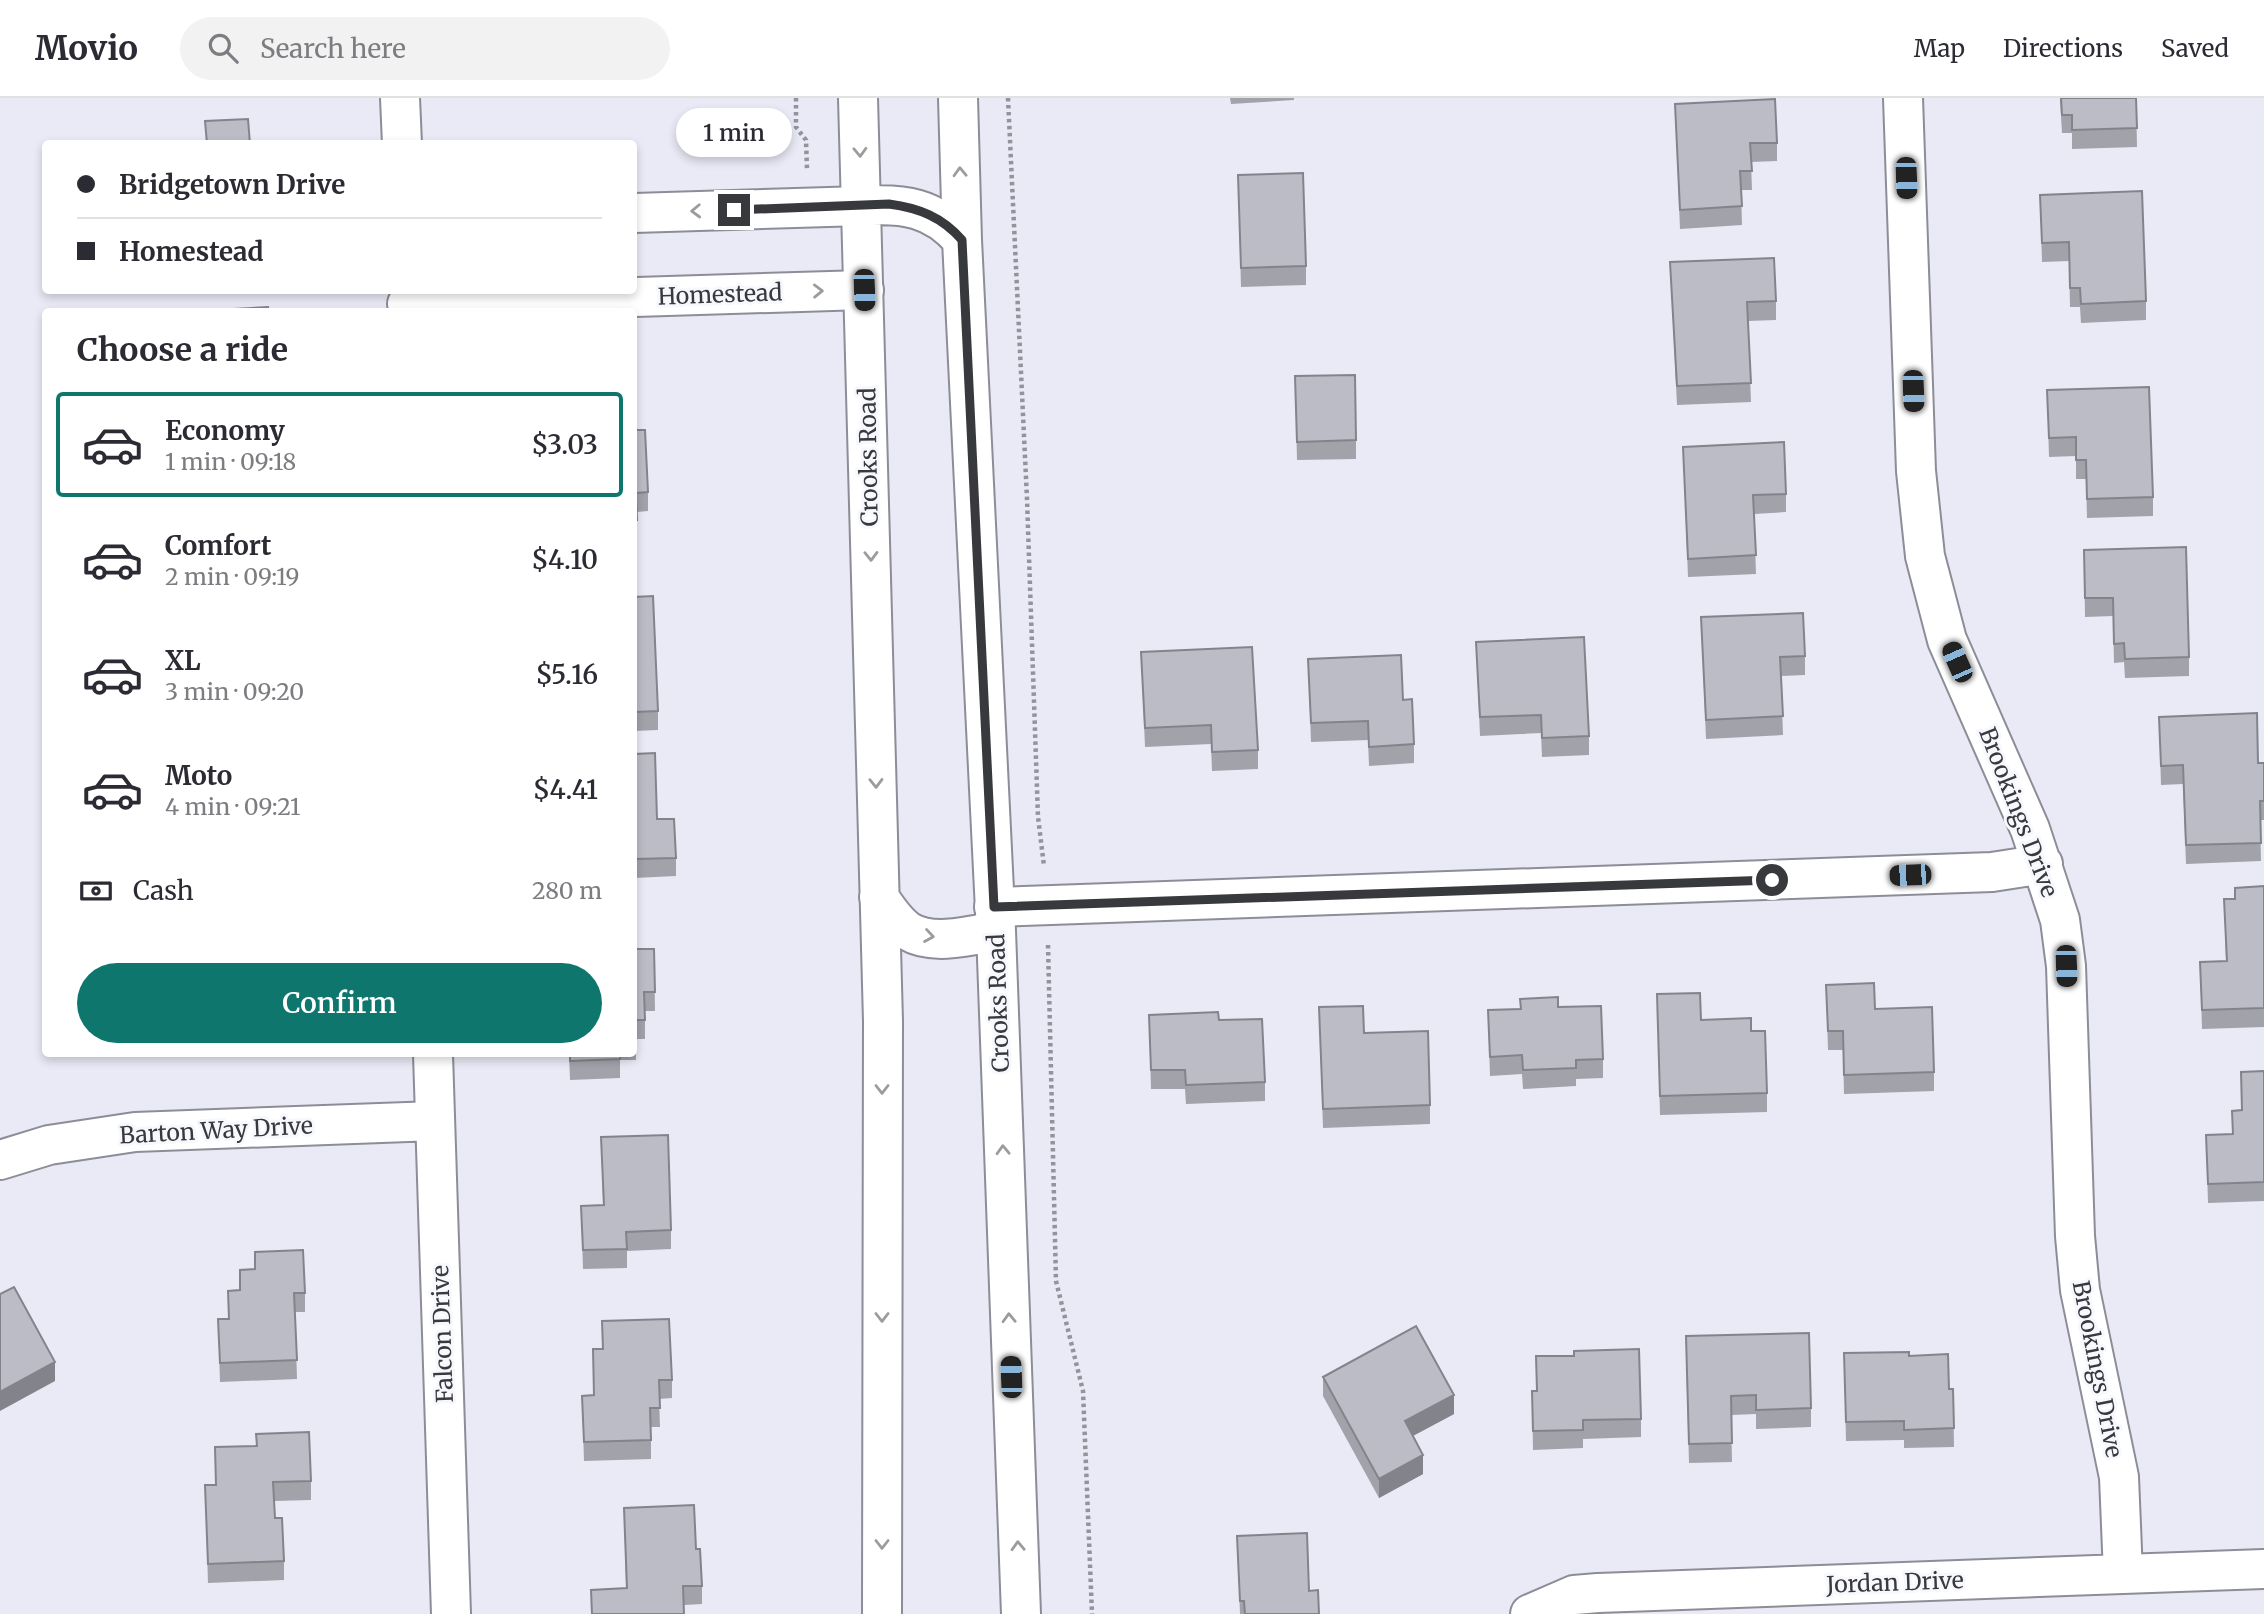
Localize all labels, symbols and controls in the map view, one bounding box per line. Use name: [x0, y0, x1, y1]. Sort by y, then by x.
search box: [180, 17, 670, 80]
text: Movio: [35, 28, 138, 69]
icon: search: [204, 29, 242, 67]
text: Search here: [260, 32, 406, 65]
text: Map: [1914, 33, 1965, 64]
text: Directions: [2003, 33, 2123, 64]
text: Saved: [2161, 33, 2229, 64]
callout: 1 min: [676, 108, 792, 158]
text: 1 min: [703, 118, 765, 147]
one-way arrow: [852, 147, 867, 158]
car: [1895, 157, 1918, 199]
one-way arrow: [952, 166, 968, 177]
text: Bridgetown Drive: [119, 168, 345, 201]
route end: [718, 194, 750, 226]
one-way arrow: [690, 204, 701, 219]
text: Homestead: [119, 235, 264, 268]
car: [853, 269, 876, 311]
street label: Homestead: [657, 277, 783, 311]
one-way arrow: [813, 284, 824, 299]
text: Choose a ride: [77, 330, 288, 370]
car: [1902, 370, 1925, 412]
street label: Crooks Road: [852, 387, 884, 527]
icon: car: [81, 413, 144, 476]
text: Economy: [165, 414, 285, 447]
text: $3.03: [531, 428, 598, 461]
text: 1 min · 09:18: [165, 447, 296, 476]
icon: car: [81, 528, 144, 591]
text: Comfort: [165, 529, 271, 562]
text: $4.10: [531, 543, 598, 576]
one-way arrow: [863, 551, 878, 562]
text: 2 min · 09:19: [165, 562, 299, 591]
car: [1939, 639, 1976, 685]
icon: car: [81, 643, 144, 706]
text: XL: [165, 644, 201, 677]
text: $5.16: [535, 658, 598, 691]
text: 3 min · 09:20: [165, 677, 304, 706]
street label: Brookings Drive: [1973, 723, 2065, 901]
icon: car: [81, 758, 144, 821]
text: Moto: [165, 759, 232, 792]
text: $4.41: [533, 773, 598, 806]
one-way arrow: [869, 778, 884, 789]
text: 4 min · 09:21: [165, 792, 300, 821]
route start: [1756, 864, 1788, 896]
car: [1889, 864, 1932, 886]
icon: cash: [77, 872, 115, 910]
text: Cash: [133, 874, 194, 907]
text: 280 m: [532, 876, 602, 905]
one-way arrow: [923, 928, 935, 943]
street label: Crooks Road: [981, 933, 1015, 1073]
car: [2055, 945, 2078, 987]
button: Confirm: [77, 963, 602, 1043]
one-way arrow: [874, 1084, 890, 1095]
street label: Barton Way Drive: [118, 1110, 314, 1150]
one-way arrow: [995, 1145, 1010, 1156]
street label: Falcon Drive: [425, 1265, 459, 1403]
street label: Brookings Drive: [2067, 1278, 2129, 1460]
one-way arrow: [874, 1312, 890, 1322]
one-way arrow: [1001, 1313, 1016, 1324]
car: [1000, 1356, 1023, 1398]
one-way arrow: [874, 1539, 890, 1550]
one-way arrow: [1011, 1540, 1026, 1551]
street label: Jordan Drive: [1825, 1565, 1964, 1599]

